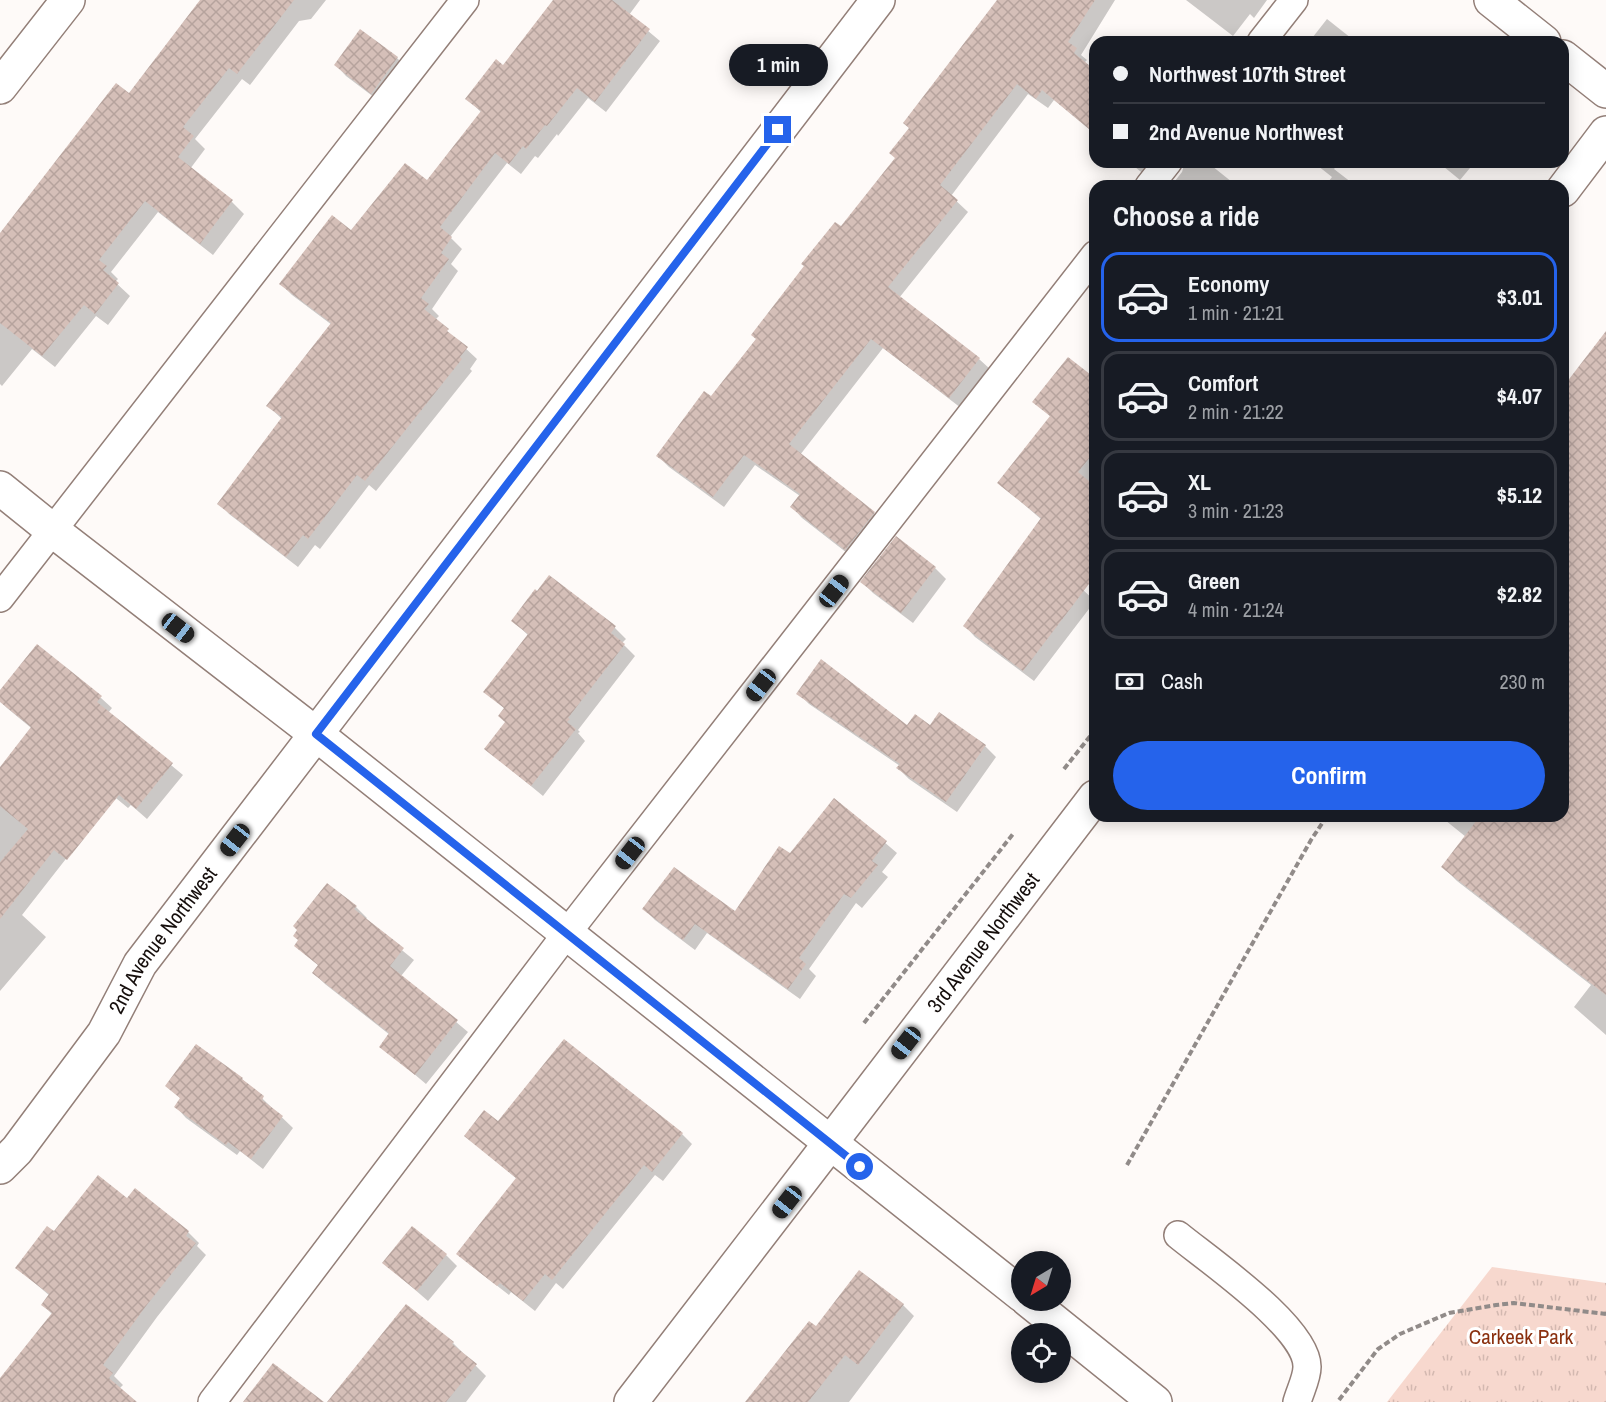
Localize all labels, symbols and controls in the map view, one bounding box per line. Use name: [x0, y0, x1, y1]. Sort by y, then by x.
callout: 1 min: [728, 43, 828, 85]
text: 1 min: [757, 51, 800, 78]
text: Northwest 107th Street: [1149, 59, 1345, 89]
route end: [764, 116, 791, 143]
text: 2nd Avenue Northwest: [1149, 117, 1343, 147]
text: Choose a ride: [1113, 198, 1259, 234]
text: Economy: [1188, 269, 1269, 299]
icon: car: [1116, 270, 1170, 324]
text: $3.01: [1497, 282, 1542, 312]
text: 1 min · 21:21: [1188, 299, 1284, 326]
text: Comfort: [1188, 368, 1258, 398]
icon: car: [1116, 369, 1170, 423]
text: $4.07: [1497, 381, 1542, 411]
text: 2 min · 21:22: [1188, 398, 1284, 425]
text: XL: [1188, 467, 1211, 497]
icon: car: [1116, 468, 1170, 522]
text: $5.12: [1497, 480, 1542, 510]
text: 3 min · 21:23: [1188, 497, 1284, 524]
text: Green: [1188, 566, 1240, 596]
icon: car: [1116, 567, 1170, 621]
car: [816, 571, 852, 611]
text: $2.82: [1497, 579, 1542, 609]
text: 4 min · 21:24: [1188, 596, 1284, 623]
car: [158, 610, 198, 646]
car: [743, 665, 779, 705]
icon: cash: [1113, 665, 1146, 698]
text: Cash: [1161, 666, 1203, 696]
text: 230 m: [1499, 668, 1545, 695]
button: Confirm: [1113, 741, 1545, 810]
car: [217, 820, 253, 860]
car: [612, 833, 648, 873]
street label: 2nd Avenue Northwest: [102, 860, 223, 1019]
street label: 3rd Avenue Northwest: [920, 866, 1046, 1018]
car: [888, 1023, 924, 1063]
route start: [846, 1153, 873, 1180]
car: [769, 1182, 805, 1222]
north arrow: [1011, 1251, 1071, 1311]
map controls: [1011, 1251, 1071, 1383]
park label: Carkeek Park: [1469, 1322, 1574, 1351]
button: locate: [1011, 1323, 1071, 1383]

